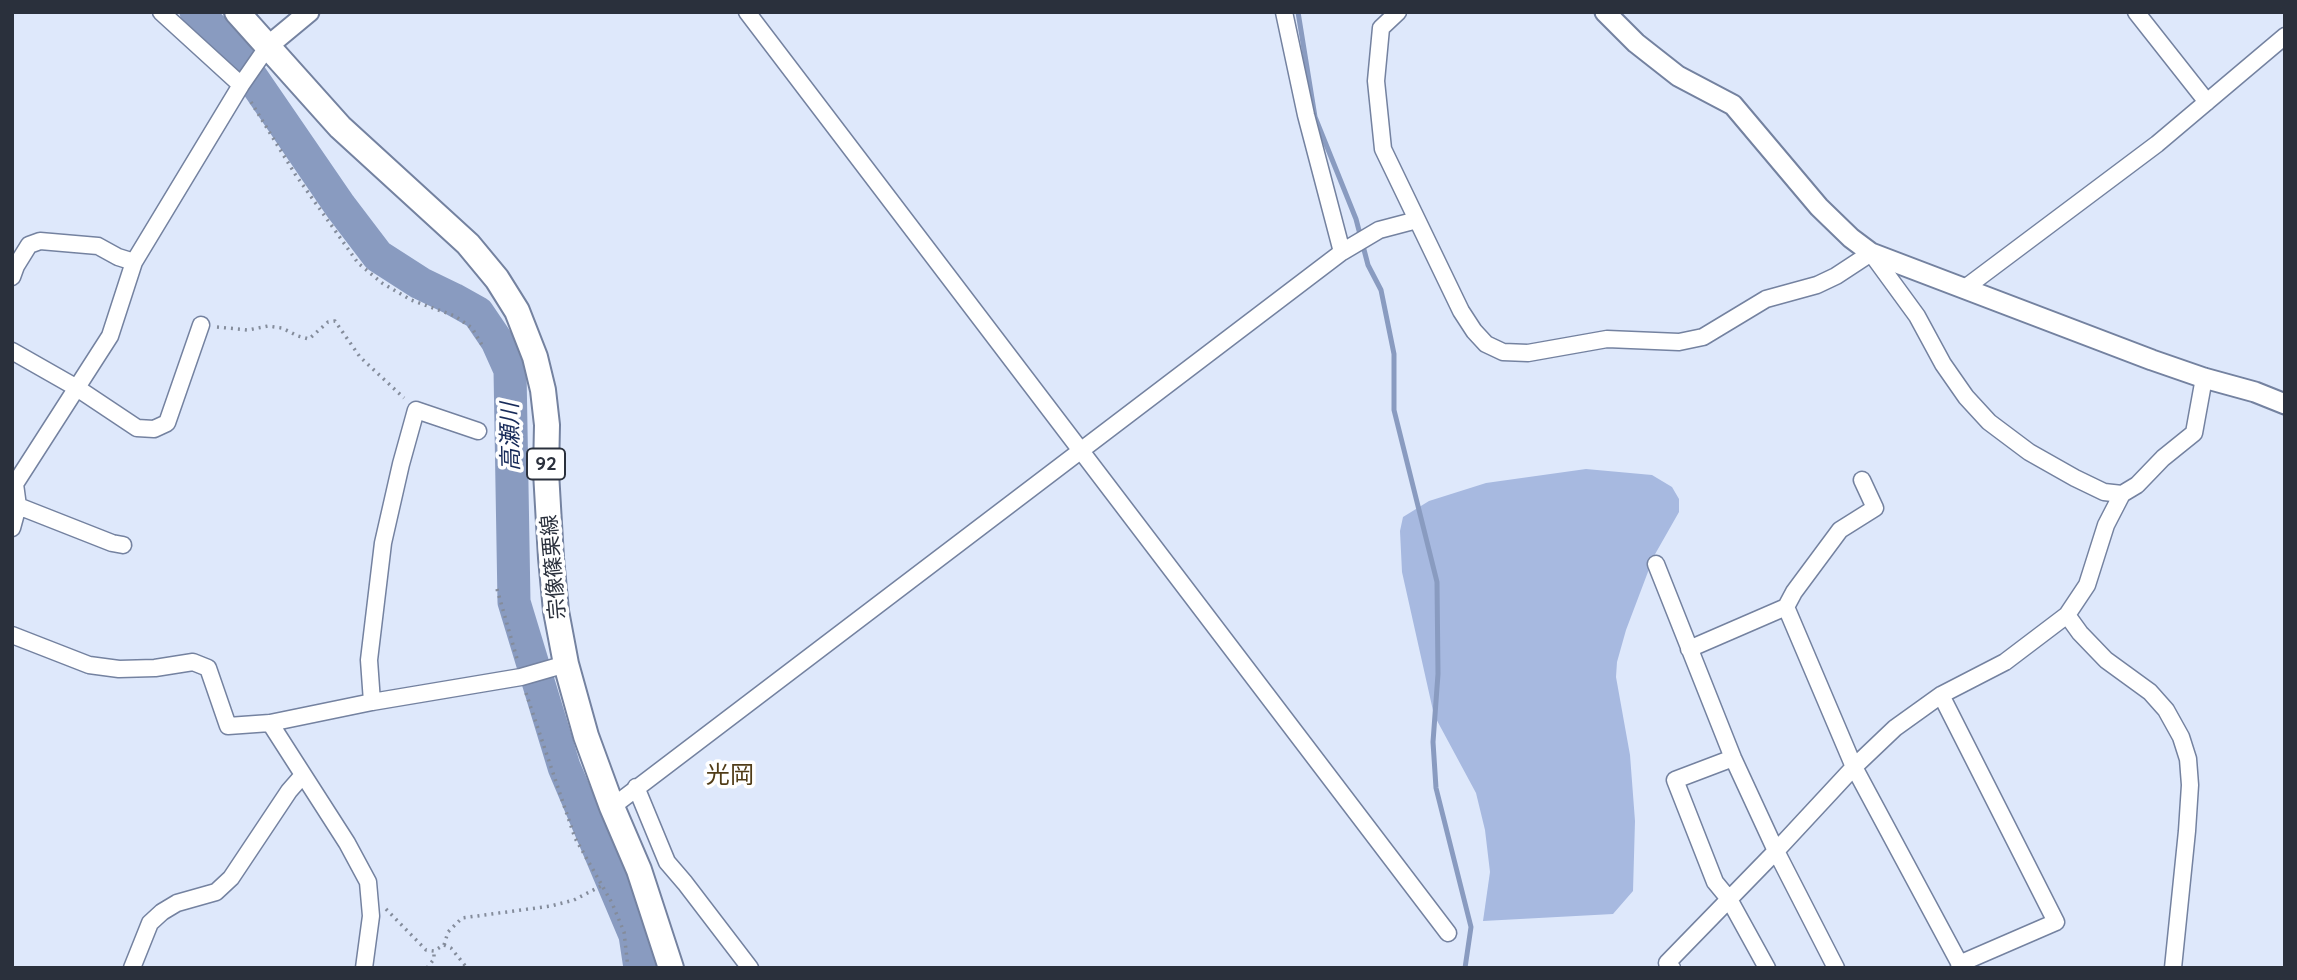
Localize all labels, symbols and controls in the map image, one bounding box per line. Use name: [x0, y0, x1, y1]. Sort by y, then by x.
water label: 高瀬川: [497, 402, 525, 472]
road number: 92: [527, 449, 565, 480]
street label: 宗像篠栗線: [537, 514, 571, 620]
district label: 光岡: [706, 762, 754, 790]

